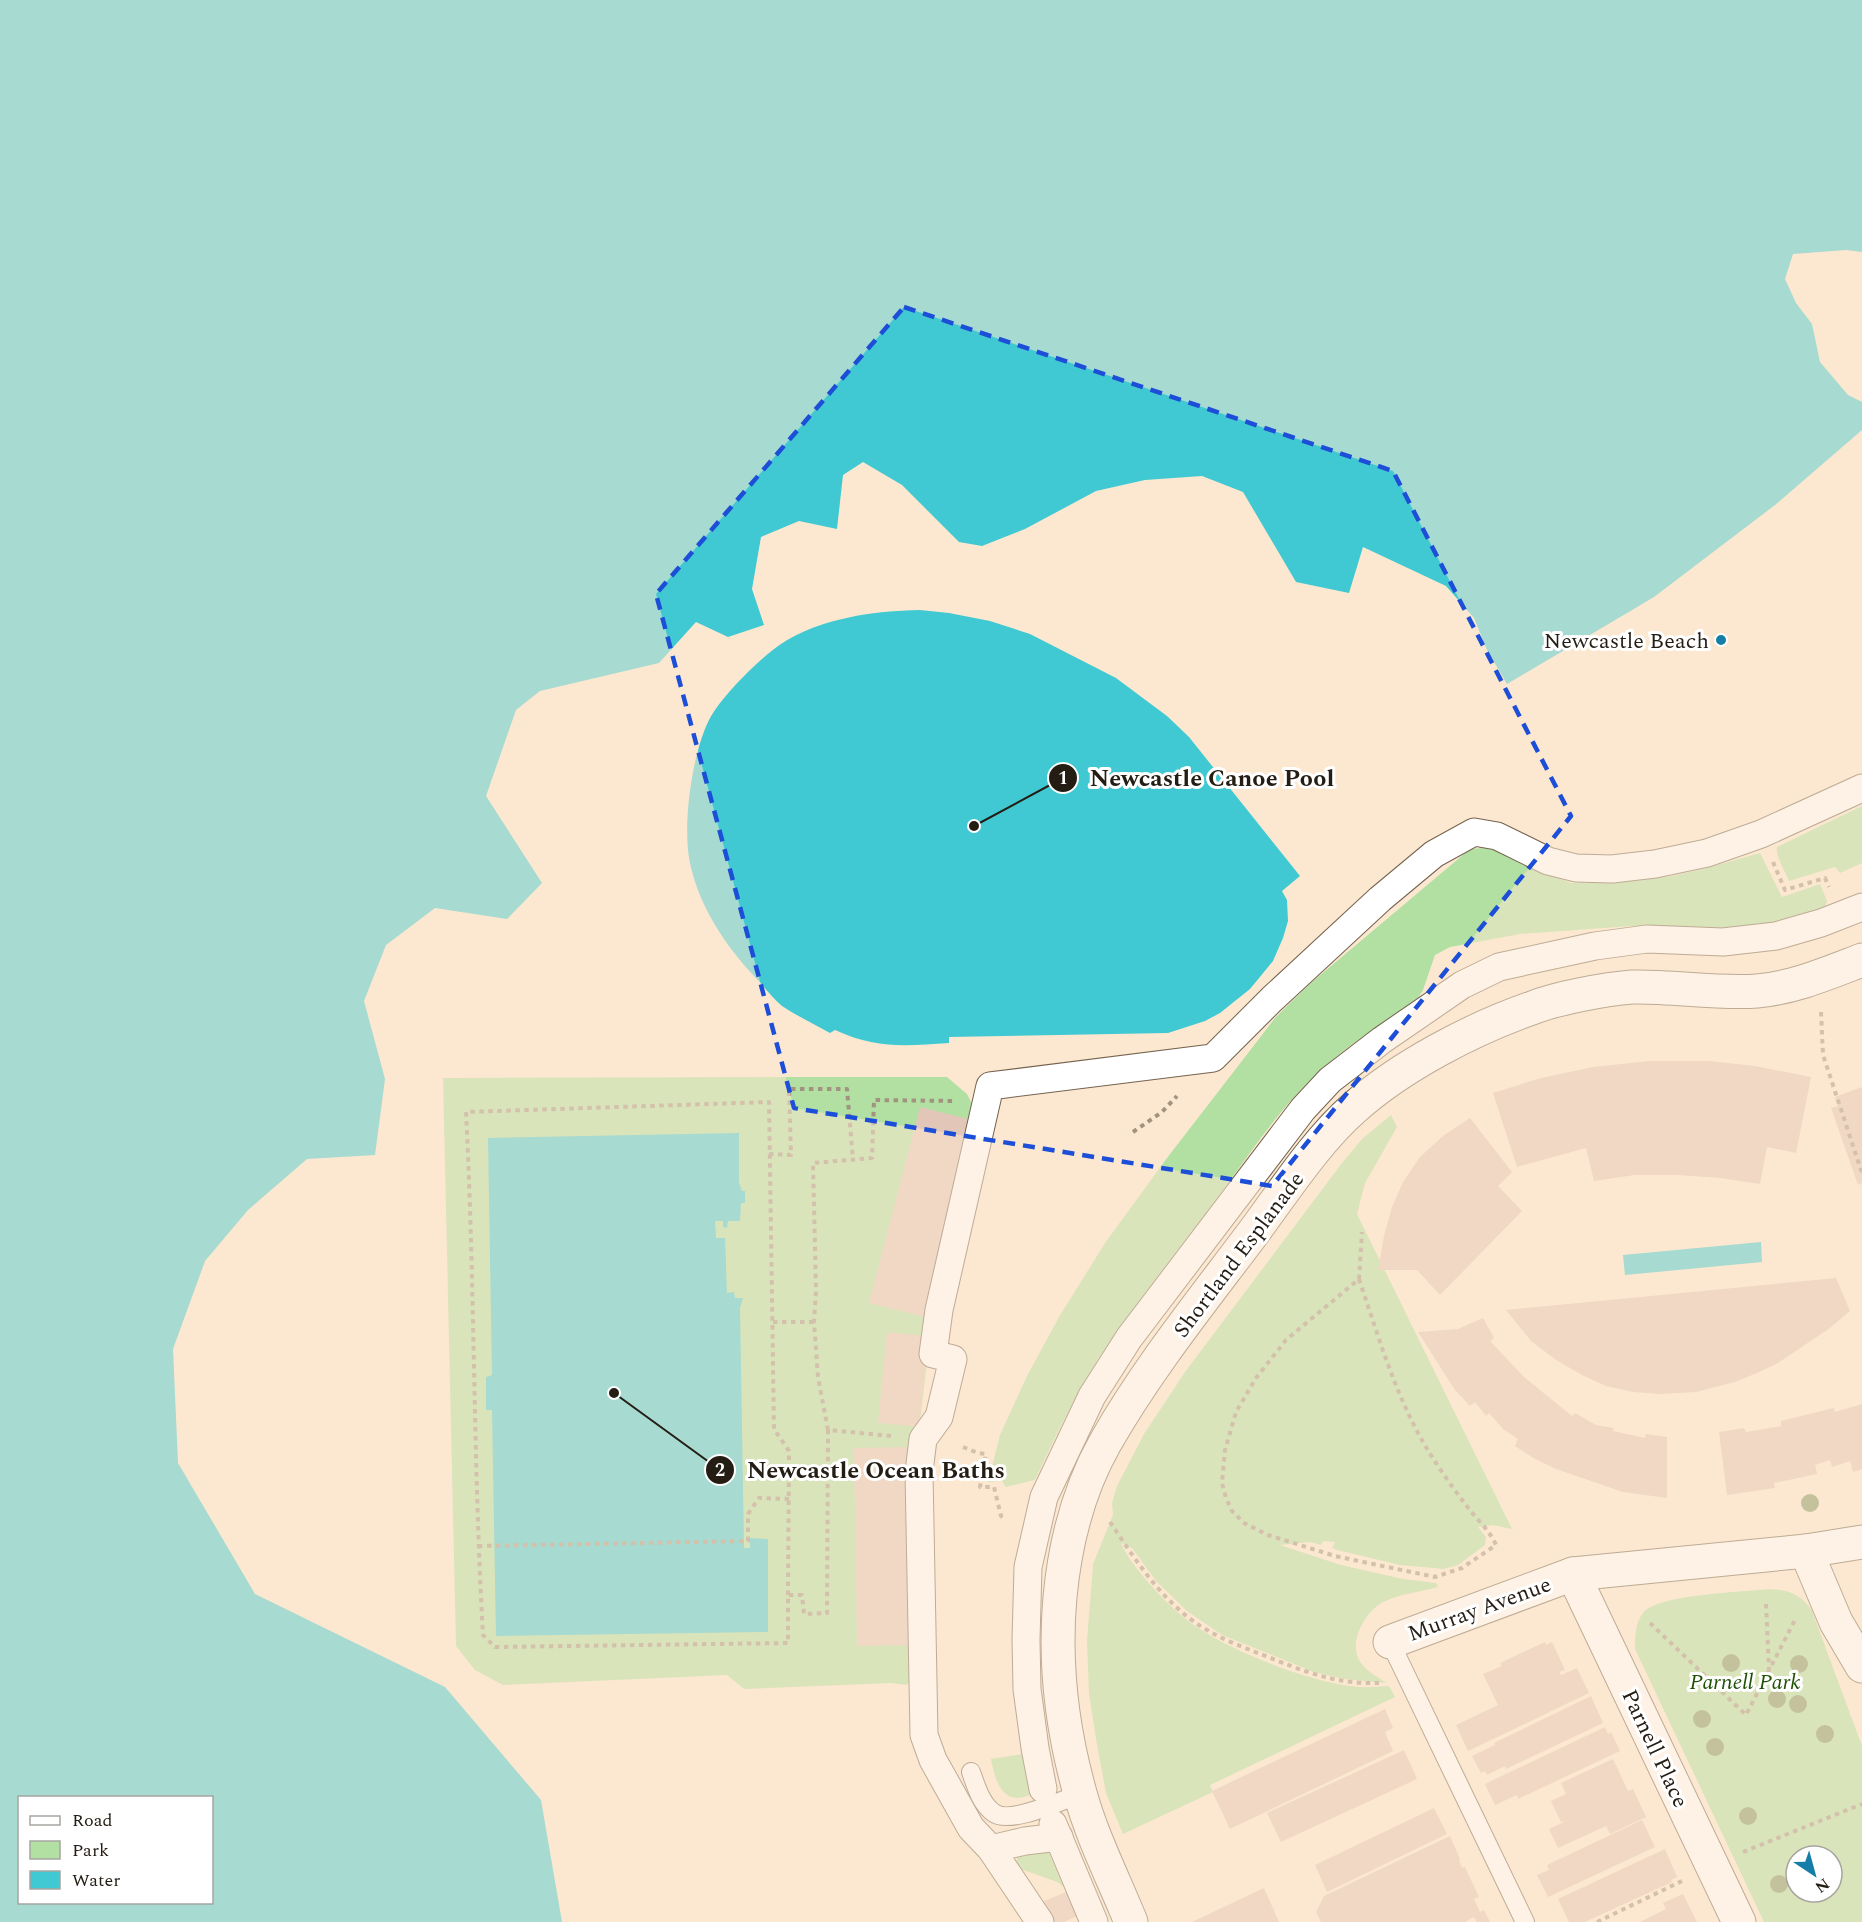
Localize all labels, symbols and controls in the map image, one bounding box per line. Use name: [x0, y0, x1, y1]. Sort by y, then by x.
place label: Newcastle Beach: [1544, 625, 1709, 658]
marker: Newcastle Beach: [1714, 633, 1728, 647]
callout: Newcastle Canoe Pool: [1048, 757, 1346, 799]
text: Newcastle Canoe Pool: [1090, 761, 1334, 797]
text: 1: [1058, 765, 1068, 792]
street label: Shortland Esplanade: [1166, 1165, 1313, 1345]
callout: Newcastle Ocean Baths: [705, 1449, 1017, 1491]
text: Newcastle Ocean Baths: [747, 1453, 1005, 1489]
text: 2: [715, 1457, 725, 1484]
street label: Murray Avenue: [1403, 1568, 1556, 1651]
park label: Parnell Park: [1689, 1666, 1801, 1699]
street label: Parnell Place: [1613, 1684, 1697, 1813]
legend: [18, 1796, 213, 1904]
text: Road: [72, 1807, 113, 1834]
text: Park: [72, 1837, 109, 1864]
north arrow: [1784, 1844, 1844, 1904]
text: Water: [72, 1867, 120, 1894]
text: N: [1810, 1872, 1835, 1899]

